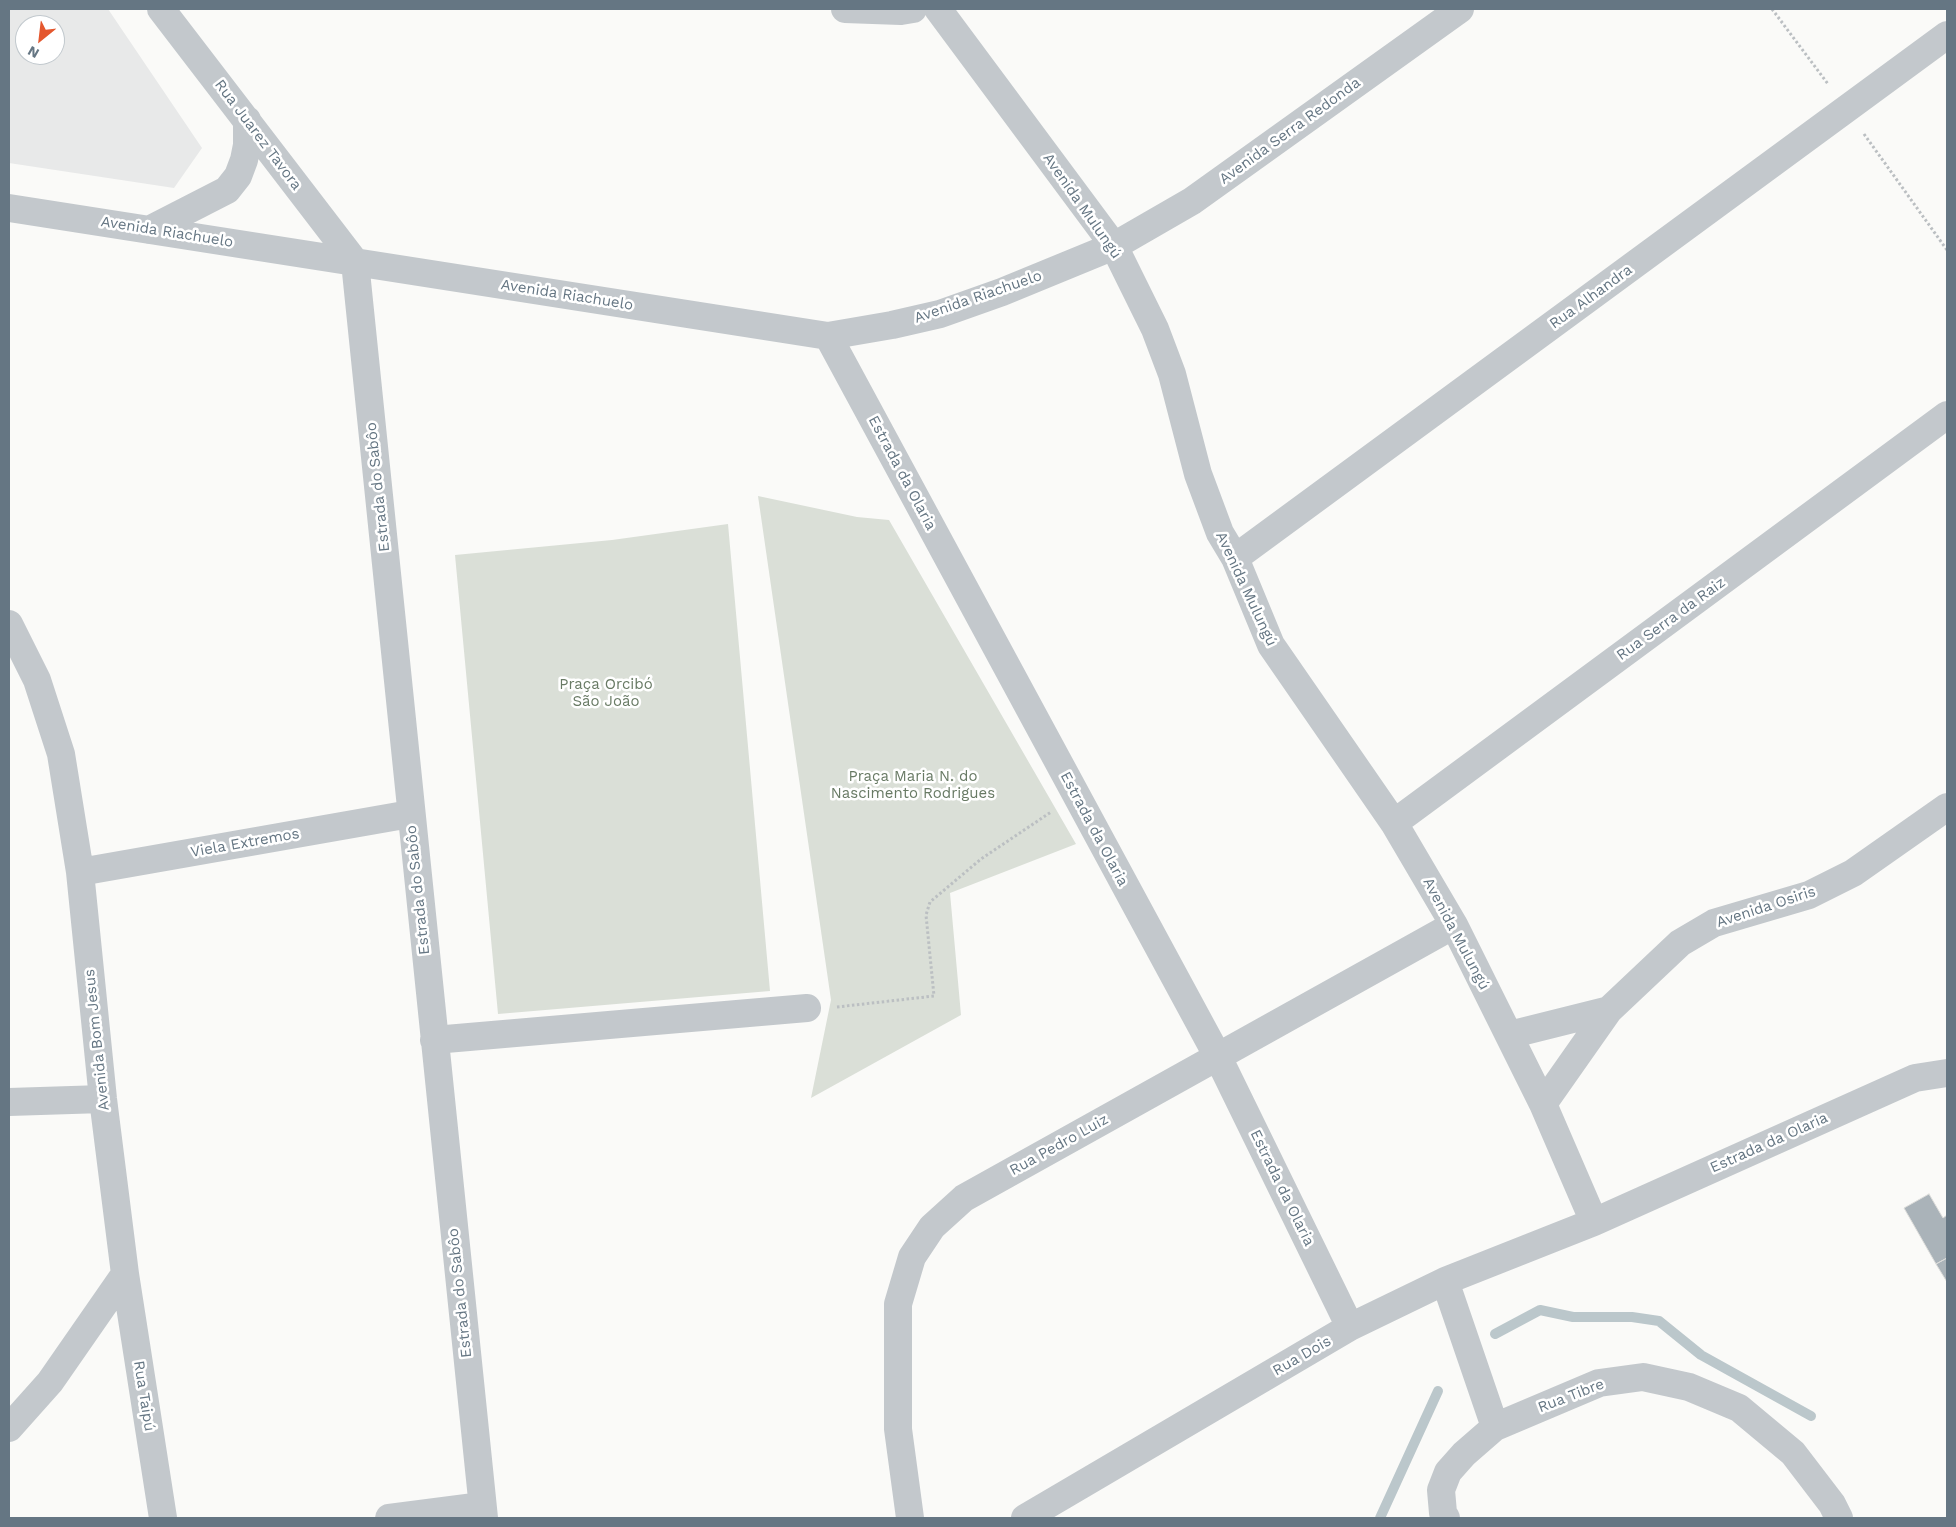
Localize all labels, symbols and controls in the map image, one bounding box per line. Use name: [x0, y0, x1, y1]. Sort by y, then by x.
north arrow: [15, 15, 65, 65]
text: N: [25, 43, 42, 62]
street label: Avenida Serra Redonda: [1216, 74, 1364, 188]
street label: Rua Juarez Tavora: [211, 76, 305, 194]
street label: Avenida Mulungú: [1039, 150, 1125, 262]
street label: Avenida Riachuelo: [100, 213, 234, 251]
street label: Rua Alhandra: [1546, 261, 1636, 333]
street label: Avenida Riachuelo: [912, 267, 1044, 327]
street label: Avenida Riachuelo: [500, 276, 634, 314]
street label: Estrada da Olaria: [864, 413, 940, 533]
street label: Estrada do Sabôo: [362, 421, 394, 553]
street label: Avenida Mulungú: [1212, 529, 1280, 649]
street label: Rua Serra da Raiz: [1613, 573, 1729, 665]
park label: Praça Orcibó São João: [559, 676, 653, 711]
park label: Praça Maria N. do Nascimento Rodrigues: [831, 768, 995, 803]
street label: Estrada da Olaria: [1056, 769, 1132, 889]
street label: Estrada do Sabôo: [402, 824, 434, 956]
street label: Viela Extremos: [189, 825, 301, 861]
street label: Avenida Mulungú: [1419, 875, 1493, 993]
street label: Avenida Osiris: [1714, 882, 1818, 932]
street label: Avenida Bom Jesus: [81, 968, 113, 1112]
street label: Estrada da Olaria: [1707, 1109, 1831, 1177]
street label: Rua Pedro Luiz: [1007, 1111, 1111, 1179]
street label: Estrada da Olaria: [1246, 1127, 1318, 1249]
street label: Estrada do Sabôo: [444, 1227, 476, 1359]
street label: Rua Dois: [1270, 1332, 1334, 1380]
street label: Rua Taipú: [130, 1359, 158, 1433]
street label: Rua Tibre: [1535, 1375, 1607, 1417]

